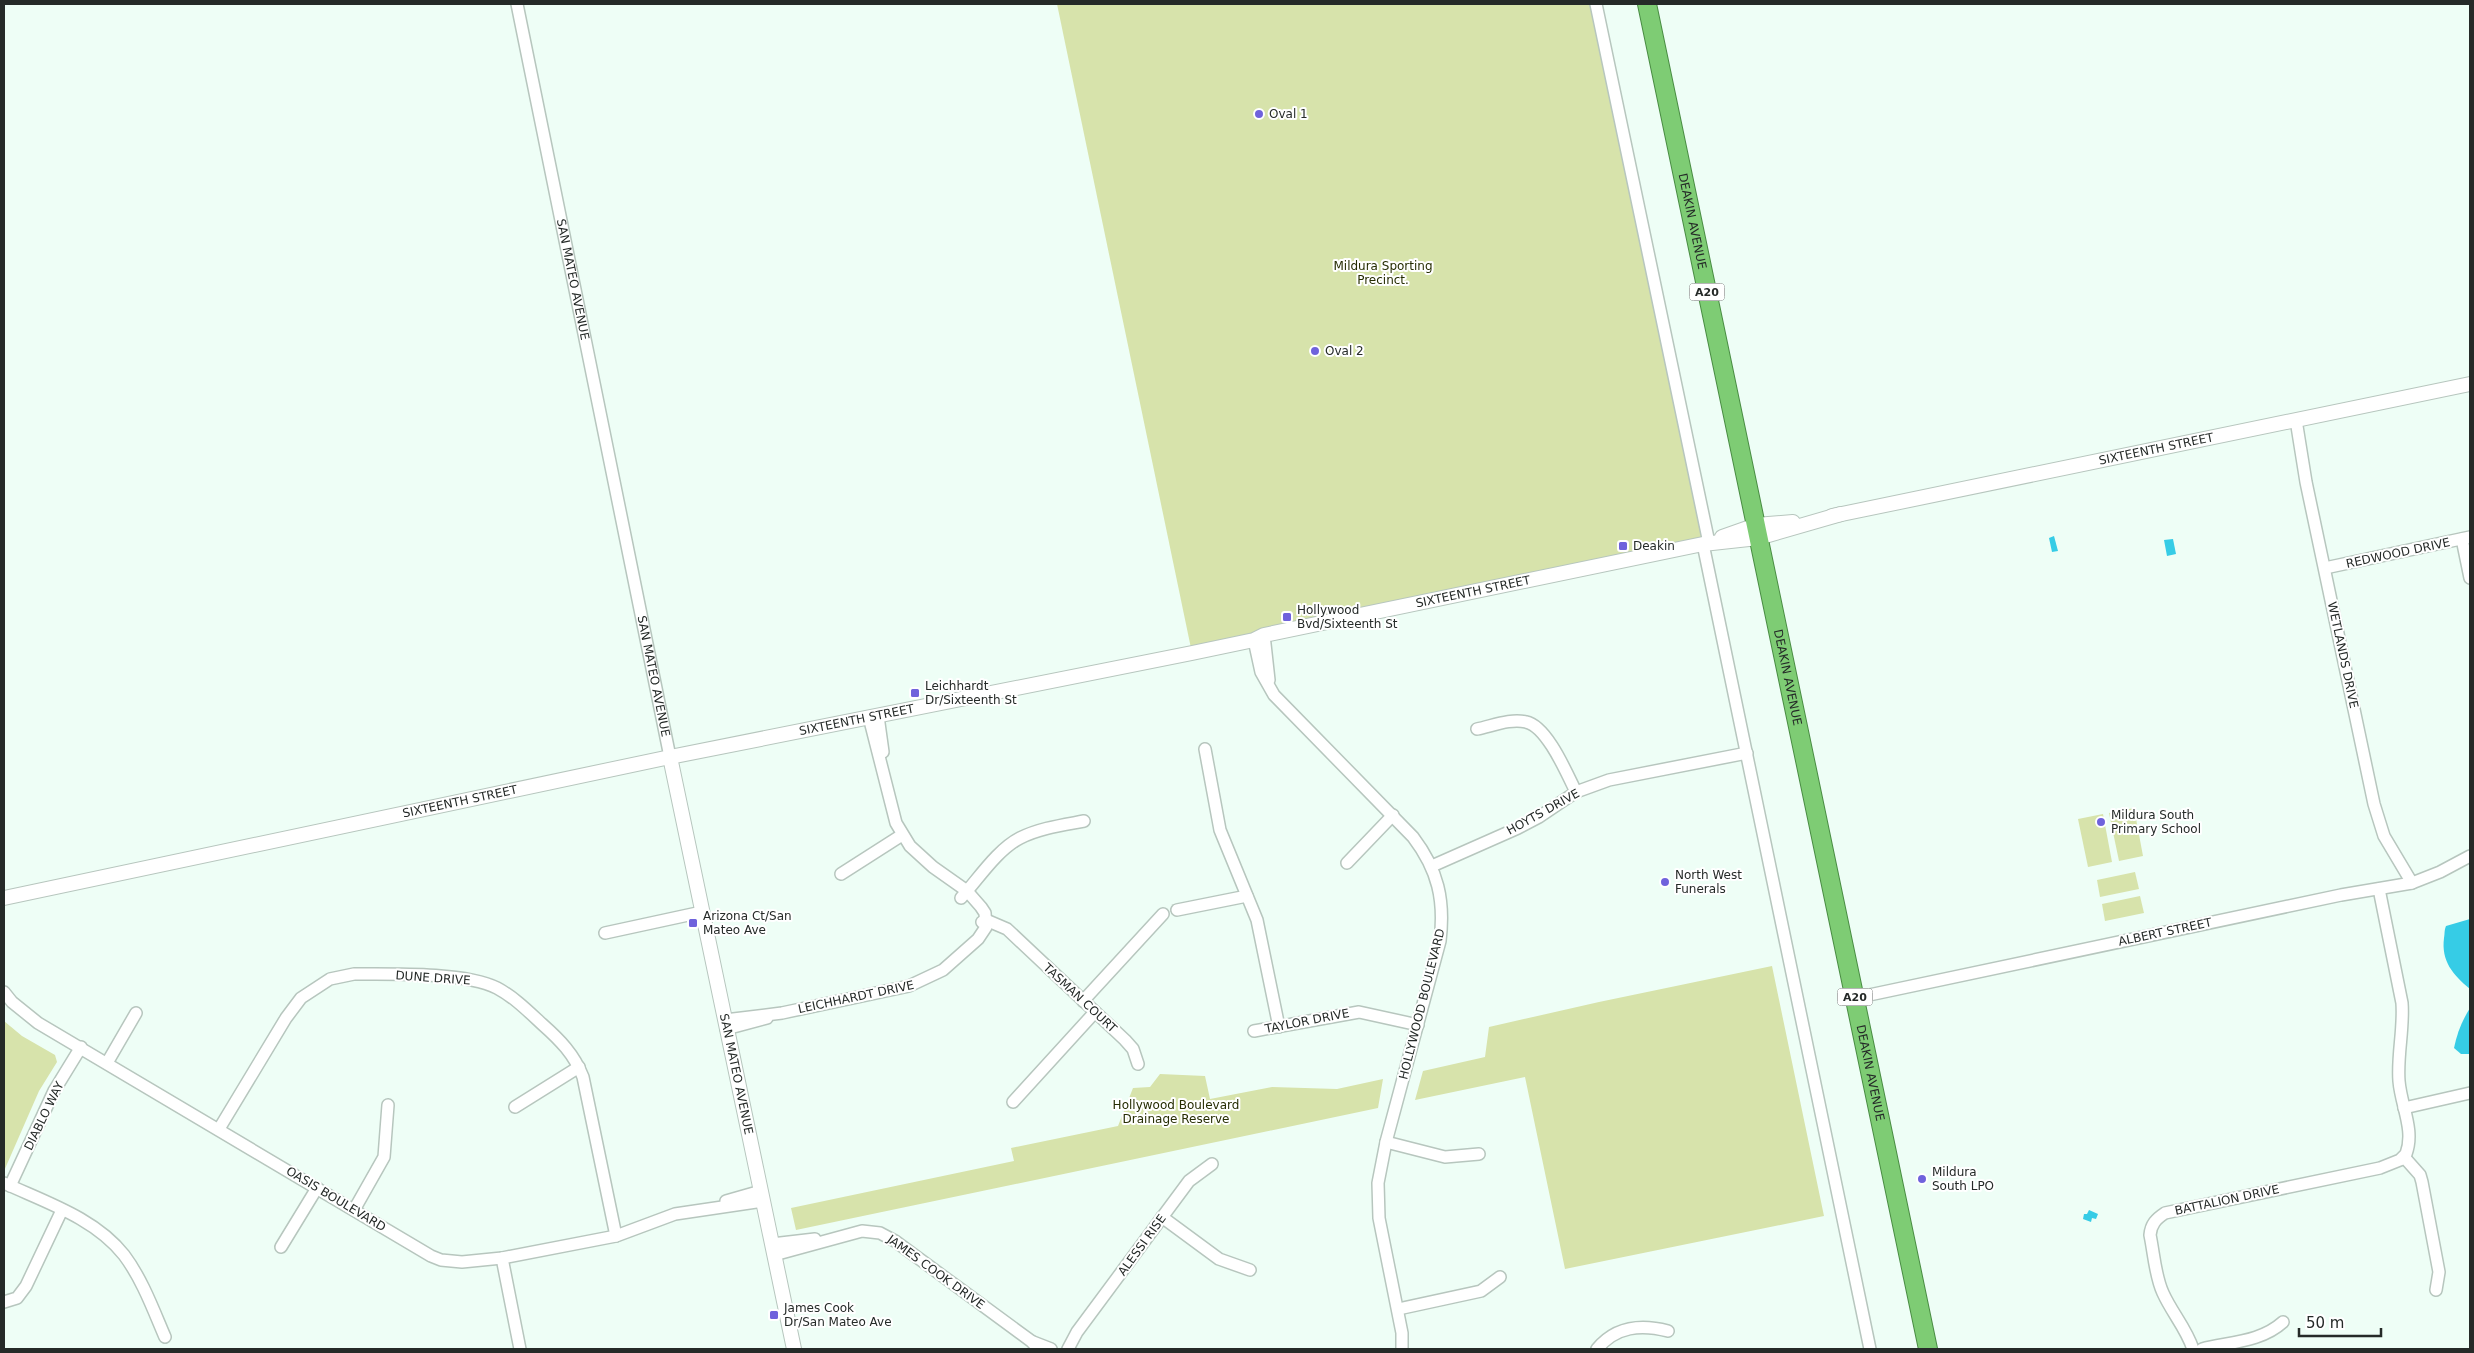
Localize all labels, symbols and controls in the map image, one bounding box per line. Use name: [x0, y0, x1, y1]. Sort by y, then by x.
place label: Oval 1: [1269, 107, 1308, 121]
marker: Oval 1: [1253, 108, 1265, 120]
street label: DEAKIN AVENUE: [1676, 172, 1709, 271]
street label: SAN MATEO AVENUE: [554, 218, 592, 341]
park label: Mildura Sporting Precinct.: [1333, 259, 1433, 287]
road number: A20: [1690, 284, 1724, 300]
place label: Oval 2: [1325, 344, 1364, 358]
marker: Oval 2: [1309, 345, 1321, 357]
street label: SIXTEENTH STREET: [2098, 430, 2215, 468]
street label: REDWOOD DRIVE: [2345, 535, 2451, 571]
place label: Deakin: [1633, 539, 1675, 553]
marker: Deakin: [1617, 540, 1629, 552]
street label: SIXTEENTH STREET: [1414, 573, 1532, 610]
street label: WETLANDS DRIVE: [2325, 600, 2361, 710]
place label: Hollywood Bvd/Sixteenth St: [1297, 603, 1398, 631]
marker: Hollywood Bvd/Sixteenth St: [1281, 611, 1293, 623]
street label: SAN MATEO AVENUE: [634, 614, 673, 738]
street label: DEAKIN AVENUE: [1771, 628, 1805, 727]
place label: Leichhardt Dr/Sixteenth St: [925, 679, 1017, 707]
marker: Leichhardt Dr/Sixteenth St: [909, 687, 921, 699]
street label: SIXTEENTH STREET: [798, 701, 916, 738]
street label: SIXTEENTH STREET: [401, 782, 519, 820]
street label: HOYTS DRIVE: [1504, 786, 1582, 838]
place label: Mildura South Primary School: [2111, 808, 2201, 836]
marker: Mildura South Primary School: [2095, 816, 2107, 828]
place label: North West Funerals: [1675, 868, 1742, 896]
marker: North West Funerals: [1659, 876, 1671, 888]
place label: Arizona Ct/San Mateo Ave: [703, 909, 792, 937]
street label: ALBERT STREET: [2117, 915, 2214, 949]
marker: Arizona Ct/San Mateo Ave: [687, 917, 699, 929]
street label: HOLLYWOOD BOULEVARD: [1396, 927, 1448, 1081]
street label: TASMAN COURT: [1040, 960, 1120, 1036]
street label: DUNE DRIVE: [395, 968, 471, 988]
street label: LEICHHARDT DRIVE: [797, 978, 915, 1016]
road number: A20: [1838, 989, 1872, 1006]
street label: TAYLOR DRIVE: [1263, 1006, 1350, 1036]
street label: SAN MATEO AVENUE: [717, 1012, 756, 1136]
street label: DEAKIN AVENUE: [1853, 1024, 1887, 1122]
street label: DIABLO WAY: [21, 1079, 67, 1153]
park label: Hollywood Boulevard Drainage Reserve: [1113, 1098, 1239, 1126]
street label: OASIS BOULEVARD: [284, 1164, 388, 1234]
place label: Mildura South LPO: [1932, 1165, 1994, 1193]
marker: Mildura South LPO: [1916, 1173, 1928, 1185]
street label: BATTALION DRIVE: [2173, 1182, 2281, 1218]
street label: ALESSI RISE: [1115, 1212, 1169, 1278]
street label: JAMES COOK DRIVE: [884, 1231, 987, 1312]
place label: James Cook Dr/San Mateo Ave: [783, 1301, 892, 1329]
scale bar: [2299, 1306, 2382, 1338]
marker: James Cook Dr/San Mateo Ave: [768, 1309, 780, 1321]
text: 50 m: [2306, 1314, 2344, 1332]

